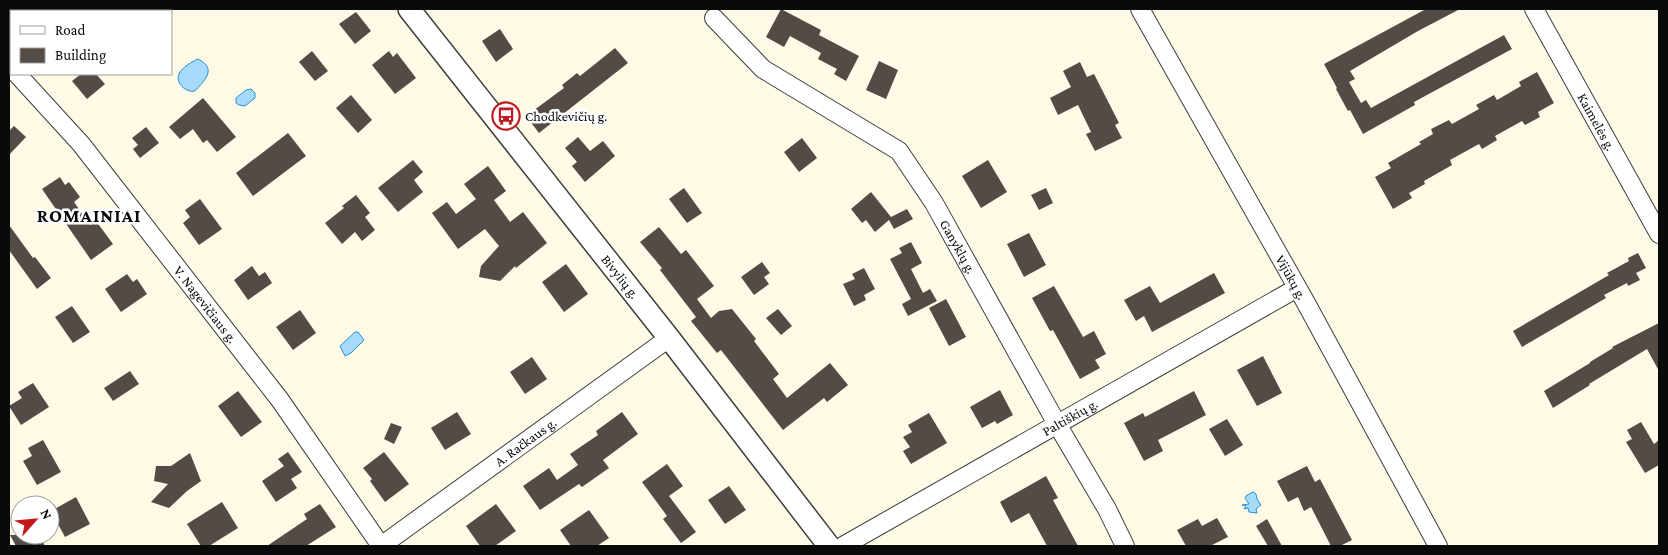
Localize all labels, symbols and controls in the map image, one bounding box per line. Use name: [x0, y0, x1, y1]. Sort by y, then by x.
legend: [10, 10, 172, 75]
text: Road: [55, 22, 86, 38]
text: Building: [55, 47, 106, 64]
street label: Kaimelės g.: [1574, 90, 1619, 153]
bus stop icon: Chodkevičių g.: [491, 101, 521, 131]
place label: Chodkevičių g.: [525, 108, 607, 124]
district label: ROMAINIAI: [37, 205, 141, 226]
street label: Ganyklų g.: [937, 217, 980, 276]
street label: Bivylių g.: [598, 251, 643, 302]
street label: Vijūkų g.: [1272, 252, 1310, 302]
street label: V. Nagevičiaus g.: [171, 263, 241, 346]
street label: Paltiškių g.: [1039, 395, 1100, 439]
street label: A. Račkaus g.: [491, 414, 559, 469]
north arrow: [10, 495, 60, 545]
text: N: [37, 506, 56, 522]

